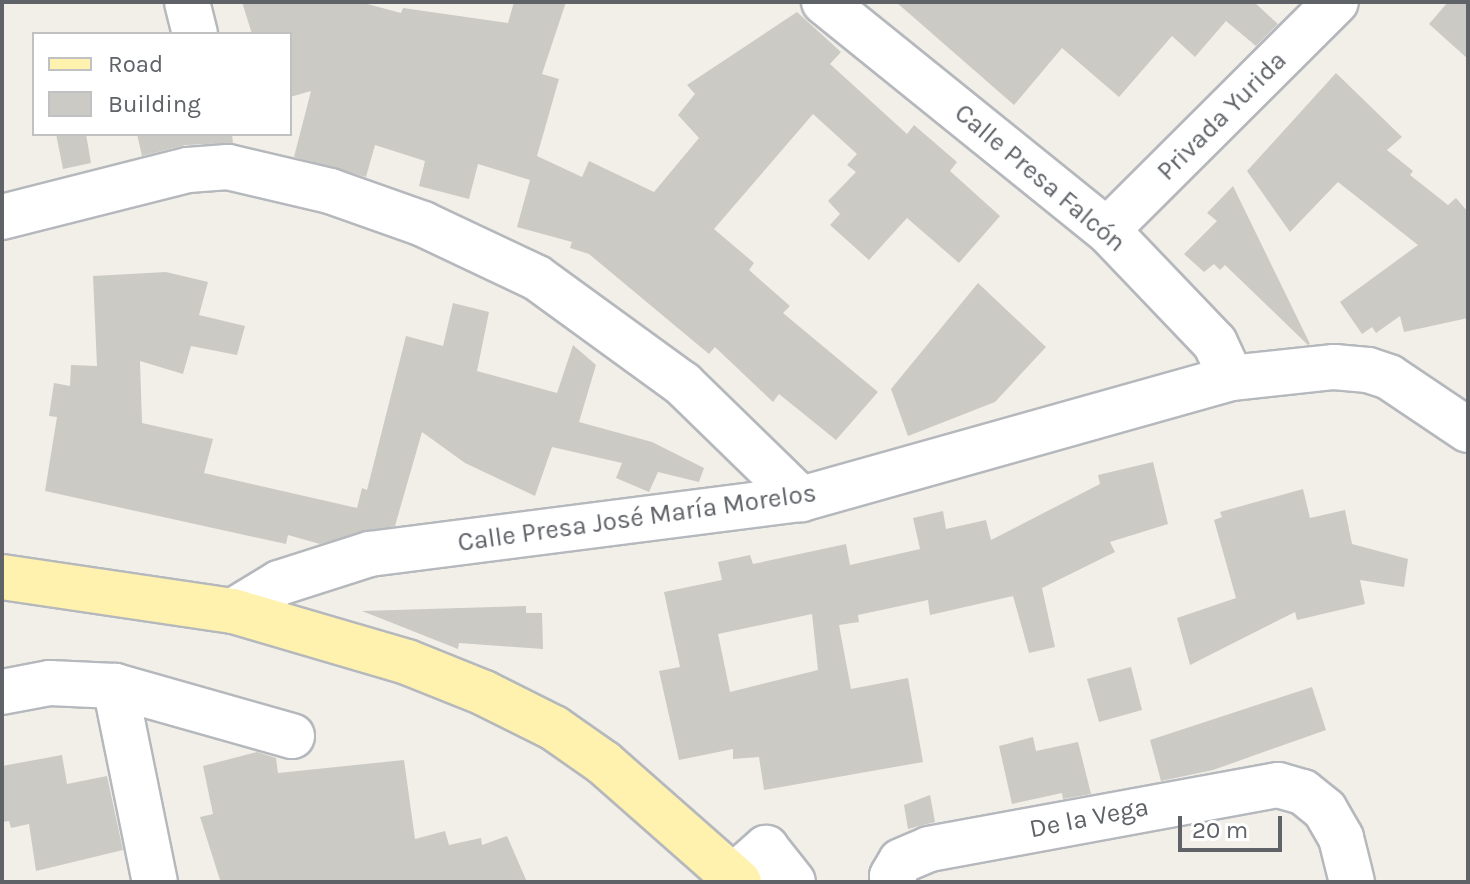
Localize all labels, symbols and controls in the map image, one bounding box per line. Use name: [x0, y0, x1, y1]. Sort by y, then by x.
legend: [32, 32, 292, 136]
street label: Privada Yurida: [1151, 45, 1293, 187]
text: Road: [108, 50, 163, 78]
text: Building: [108, 90, 201, 118]
street label: Calle Presa Falcón: [948, 97, 1132, 259]
street label: Calle Presa José María Morelos: [456, 477, 818, 559]
street label: De la Vega: [1027, 791, 1151, 845]
scale bar: [1182, 800, 1286, 850]
text: 20 m: [1192, 816, 1248, 844]

